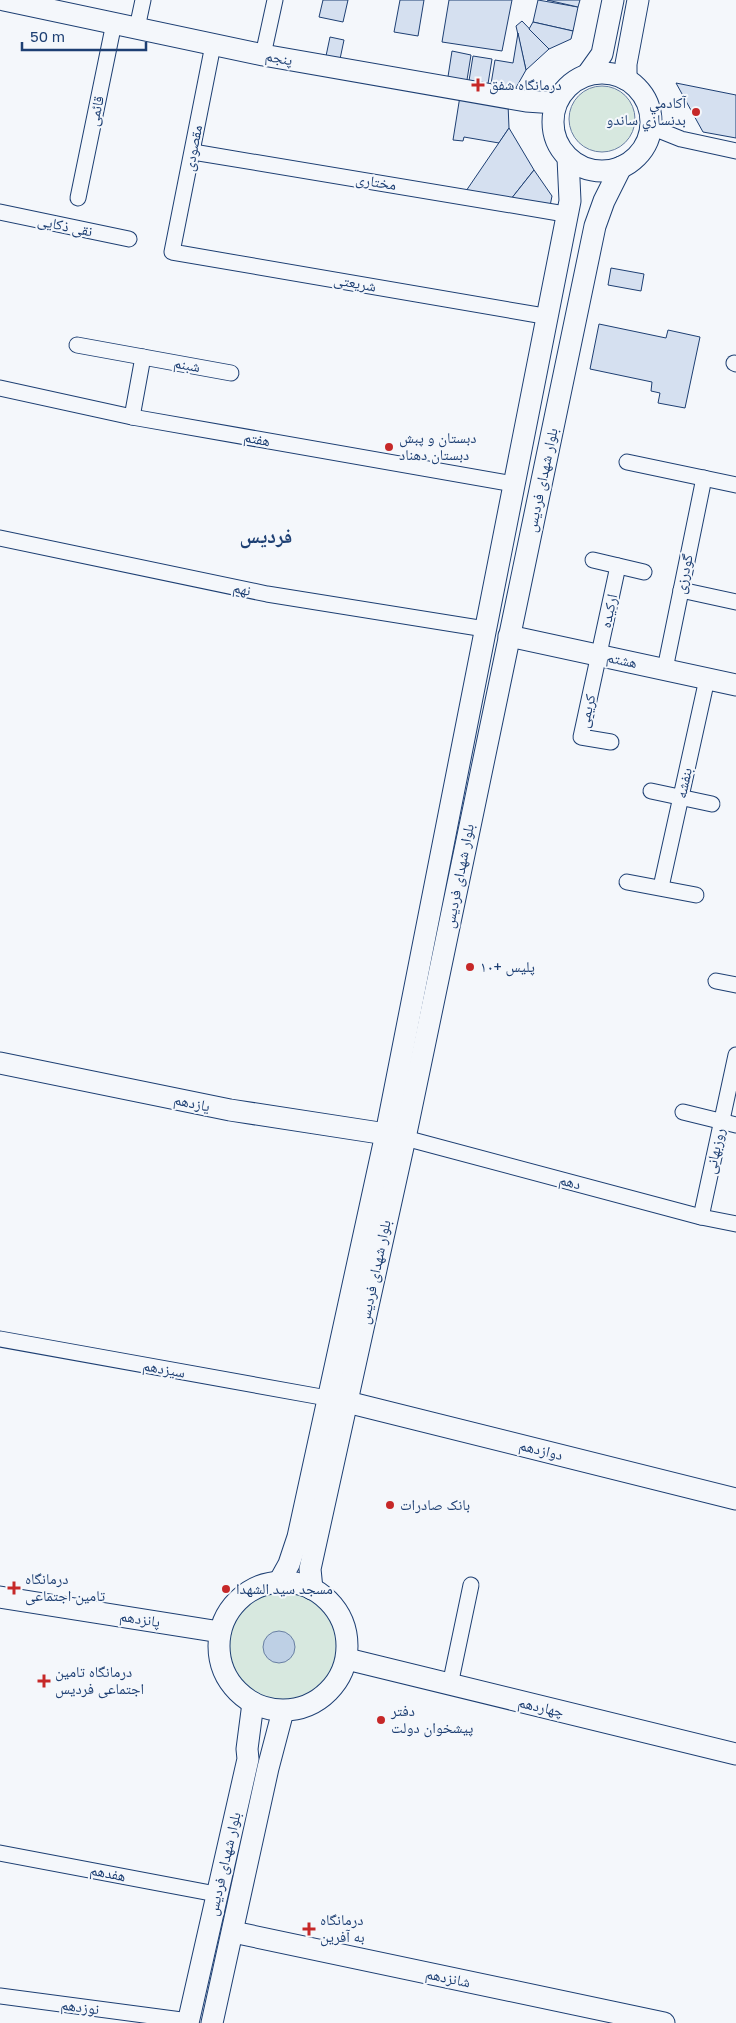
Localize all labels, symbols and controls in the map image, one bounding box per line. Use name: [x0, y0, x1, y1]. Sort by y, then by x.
scale bar: [22, 20, 146, 52]
text: 50 m: [30, 27, 65, 45]
street label: پنجم: [264, 46, 294, 70]
place label: درمانگاه شفق: [489, 75, 562, 95]
marker: درمانگاه شفق: [471, 78, 485, 92]
place label: آكادمي بدنسازي ساندو: [606, 93, 687, 132]
street label: قائمی: [83, 94, 109, 128]
marker: آكادمي بدنسازي ساندو: [690, 106, 702, 118]
street label: مقصودی: [179, 123, 207, 173]
street label: مختاری: [354, 169, 398, 195]
street label: نقی ذکایی: [36, 210, 94, 242]
street label: شریعتی: [332, 269, 378, 297]
street label: شبنم: [172, 353, 202, 377]
street label: بلوار شهدای فردیس: [521, 426, 563, 534]
street label: هفتم: [242, 427, 272, 451]
place label: دبستان و پبش دبستان دهناد: [399, 428, 477, 465]
marker: دبستان و پبش دبستان دهناد: [383, 441, 395, 453]
district label: فردیس: [240, 523, 292, 549]
street label: گودرزی: [670, 552, 698, 596]
street label: نهم: [231, 577, 253, 601]
street label: ارکیده: [596, 592, 621, 630]
street label: هشتم: [605, 647, 639, 673]
street label: کریمی: [573, 692, 601, 730]
street label: بنفشه: [671, 766, 696, 800]
street label: بلوار شهدای فردیس: [439, 822, 479, 930]
place label: پلیس +۱۰: [480, 957, 535, 977]
marker: پلیس +۱۰: [464, 961, 476, 973]
street label: یازدهم: [172, 1089, 212, 1117]
street label: روزبهانی: [700, 1126, 730, 1176]
street label: دهم: [557, 1170, 583, 1194]
street label: بلوار شهدای فردیس: [354, 1218, 396, 1326]
street label: سیزدهم: [141, 1355, 187, 1383]
street label: دوازدهم: [517, 1435, 565, 1465]
place label: بانک صادرات: [400, 1495, 470, 1514]
marker: بانک صادرات: [384, 1499, 396, 1511]
place label: درمانگاه تامین اجتماعى: [25, 1569, 106, 1606]
place label: مسجد سید الشهدا: [236, 1579, 333, 1598]
marker: درمانگاه تامین اجتماعى: [7, 1581, 21, 1595]
marker: مسجد سید الشهدا: [220, 1583, 232, 1595]
street label: پانزدهم: [118, 1606, 162, 1632]
place label: درمانگاه تامین اجتماعی فردیس: [55, 1662, 144, 1699]
marker: درمانگاه تامین اجتماعی فردیس: [37, 1674, 51, 1688]
street label: چهاردهم: [516, 1692, 566, 1722]
place label: دفتر پیشخوان دولت: [390, 1701, 473, 1738]
marker: دفتر پیشخوان دولت: [375, 1714, 387, 1726]
street label: بلوار شهدای فردیس: [202, 1810, 246, 1918]
street label: هفدهم: [88, 1860, 128, 1886]
place label: درمانگاه به آفرین: [320, 1910, 365, 1947]
marker: درمانگاه به آفرین: [302, 1922, 316, 1936]
street label: شانزدهم: [424, 1963, 473, 1993]
street label: نوزدهم: [60, 1995, 100, 2019]

